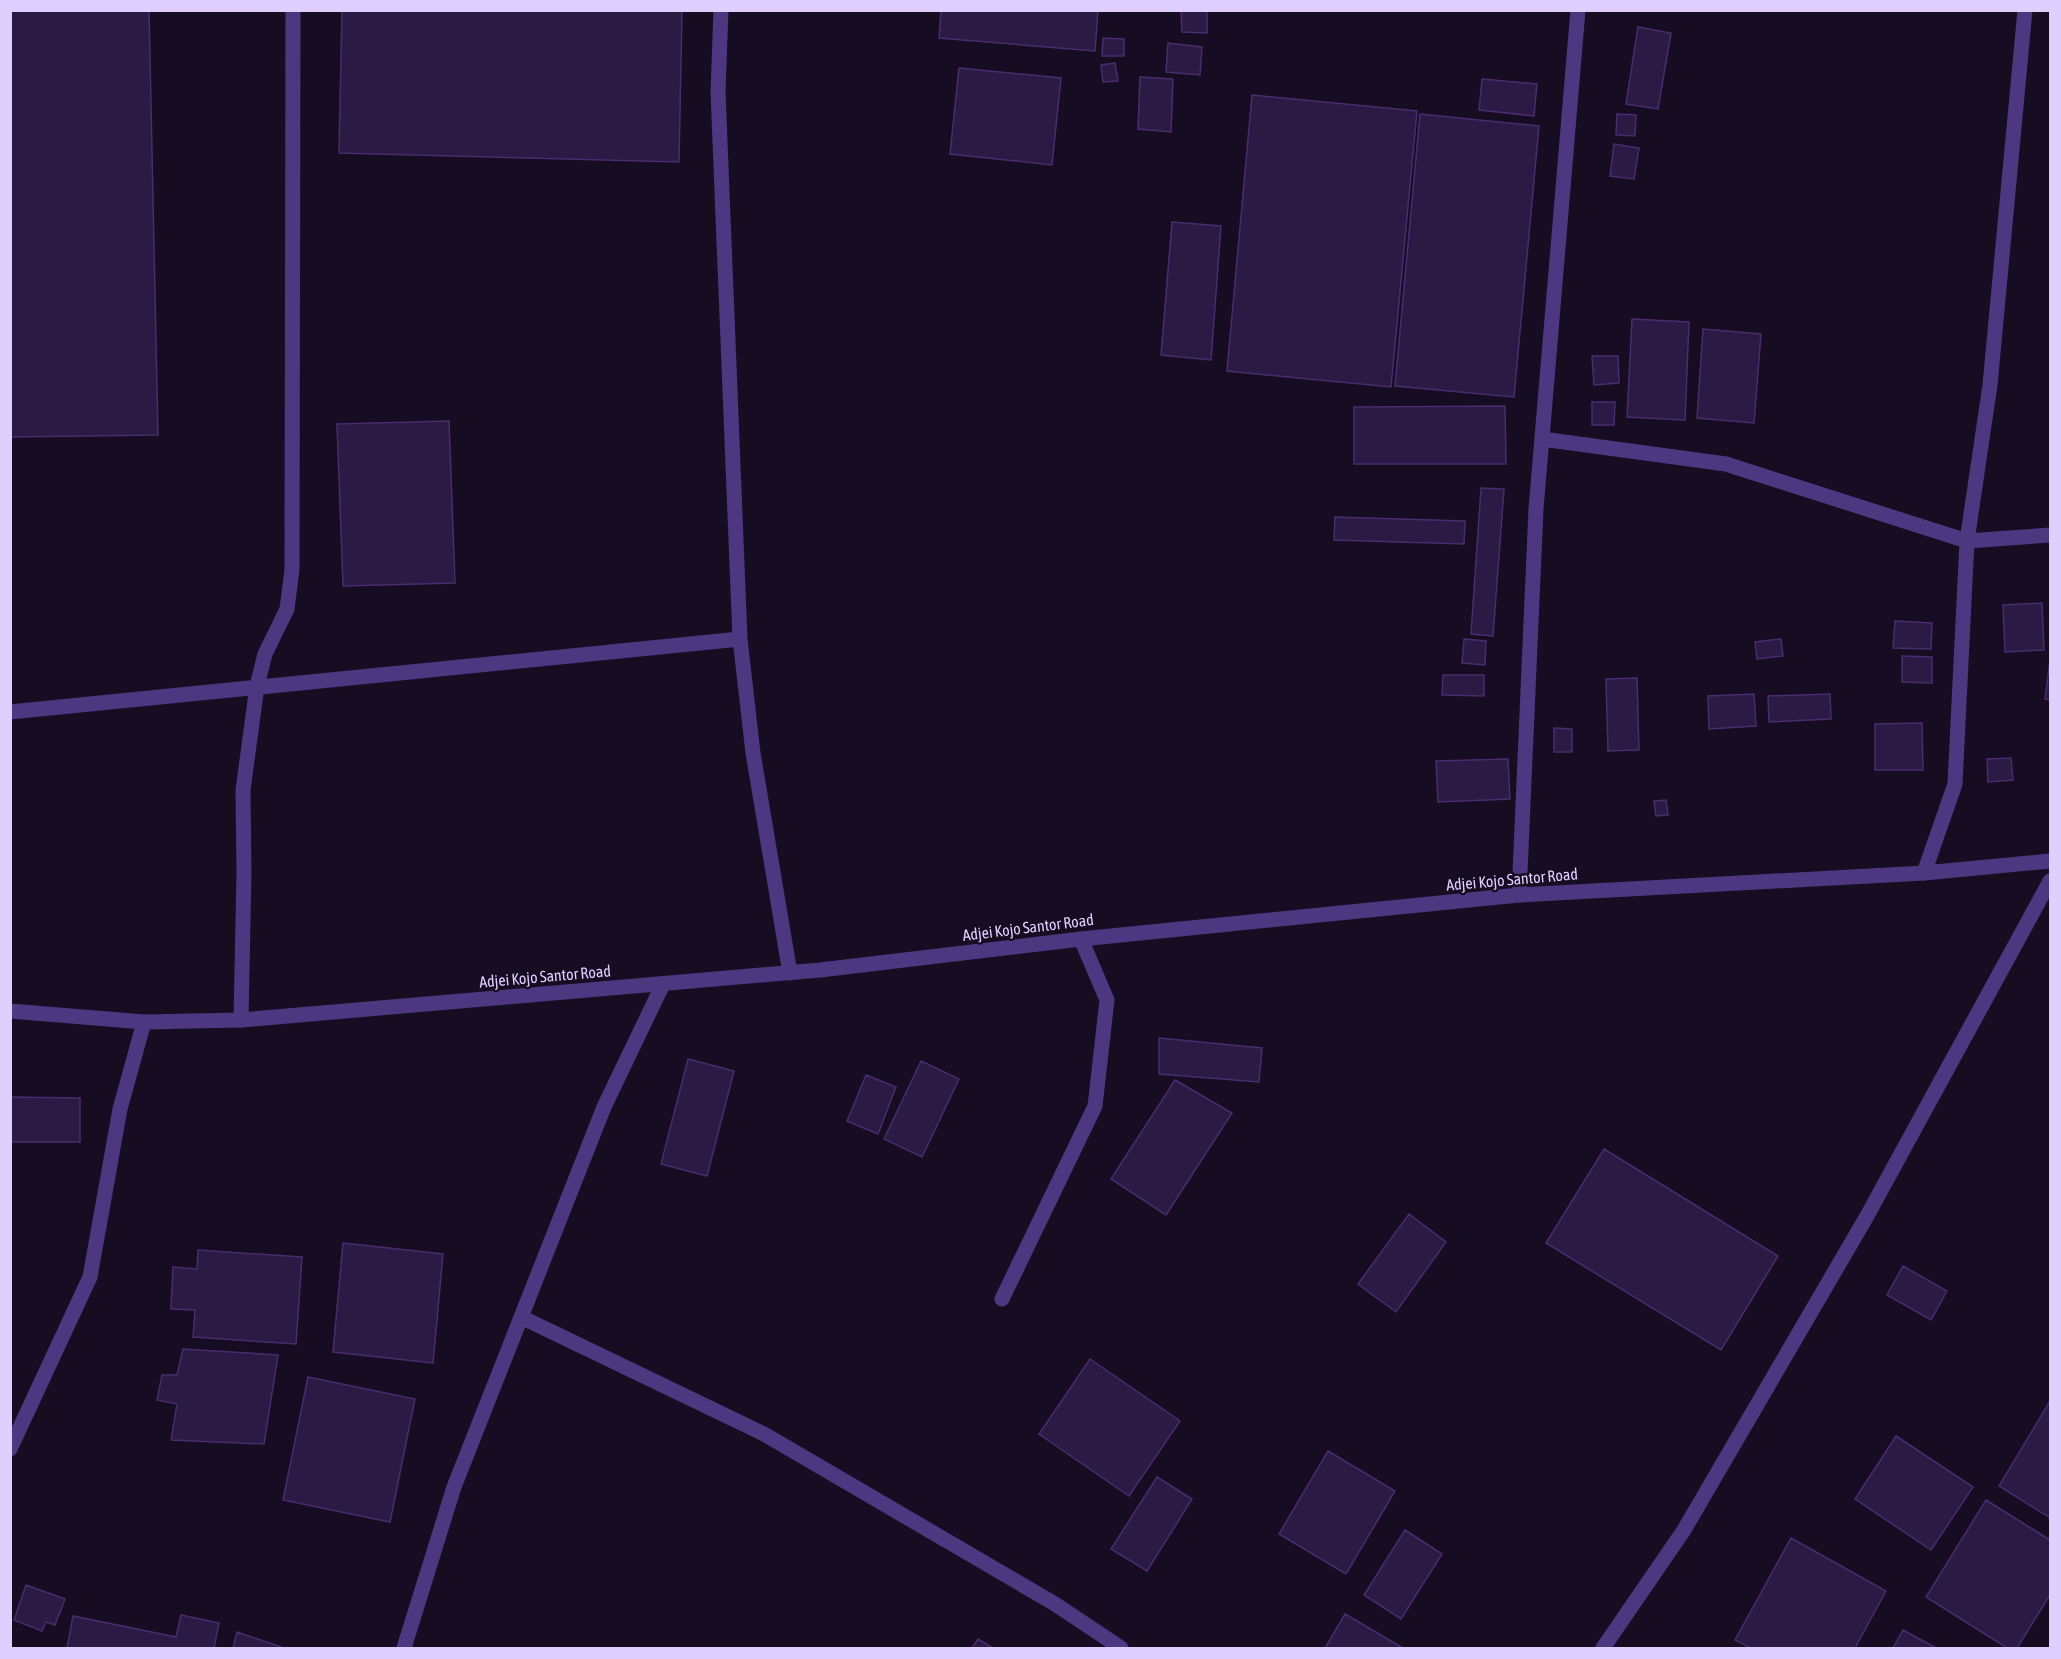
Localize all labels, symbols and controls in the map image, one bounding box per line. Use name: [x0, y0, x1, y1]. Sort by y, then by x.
street label: Adjei Kojo Santor Road: [1445, 864, 1579, 895]
street label: Adjei Kojo Santor Road: [961, 910, 1095, 945]
street label: Adjei Kojo Santor Road: [478, 961, 612, 992]

